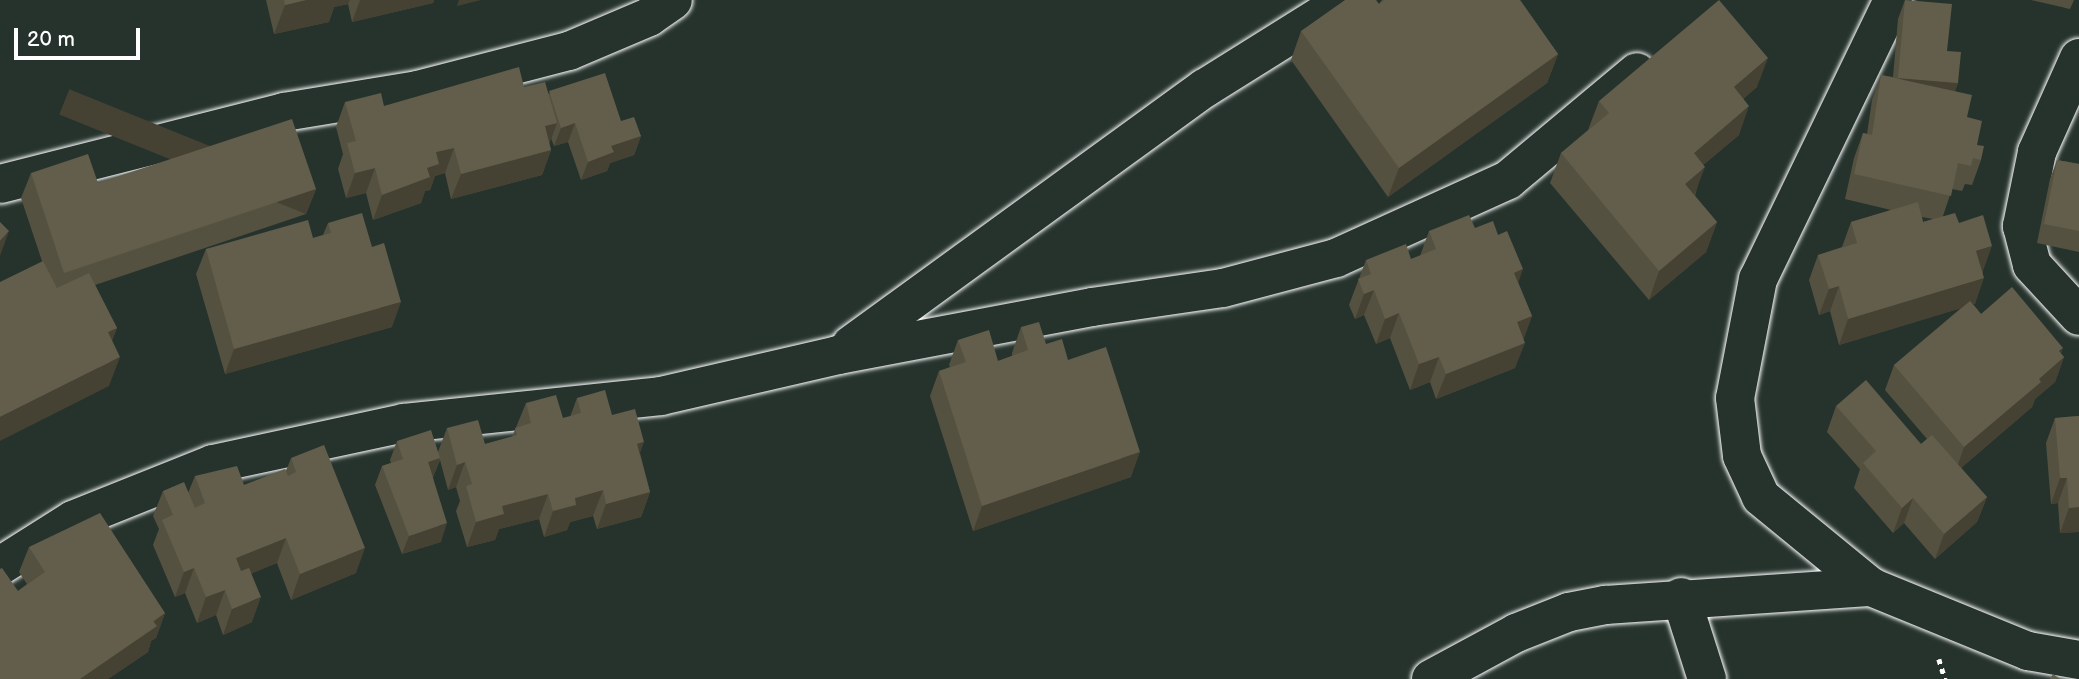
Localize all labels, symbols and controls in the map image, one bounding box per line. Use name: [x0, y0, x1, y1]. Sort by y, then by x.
scale bar: [18, 14, 144, 58]
text: 20 m: [27, 27, 75, 52]

